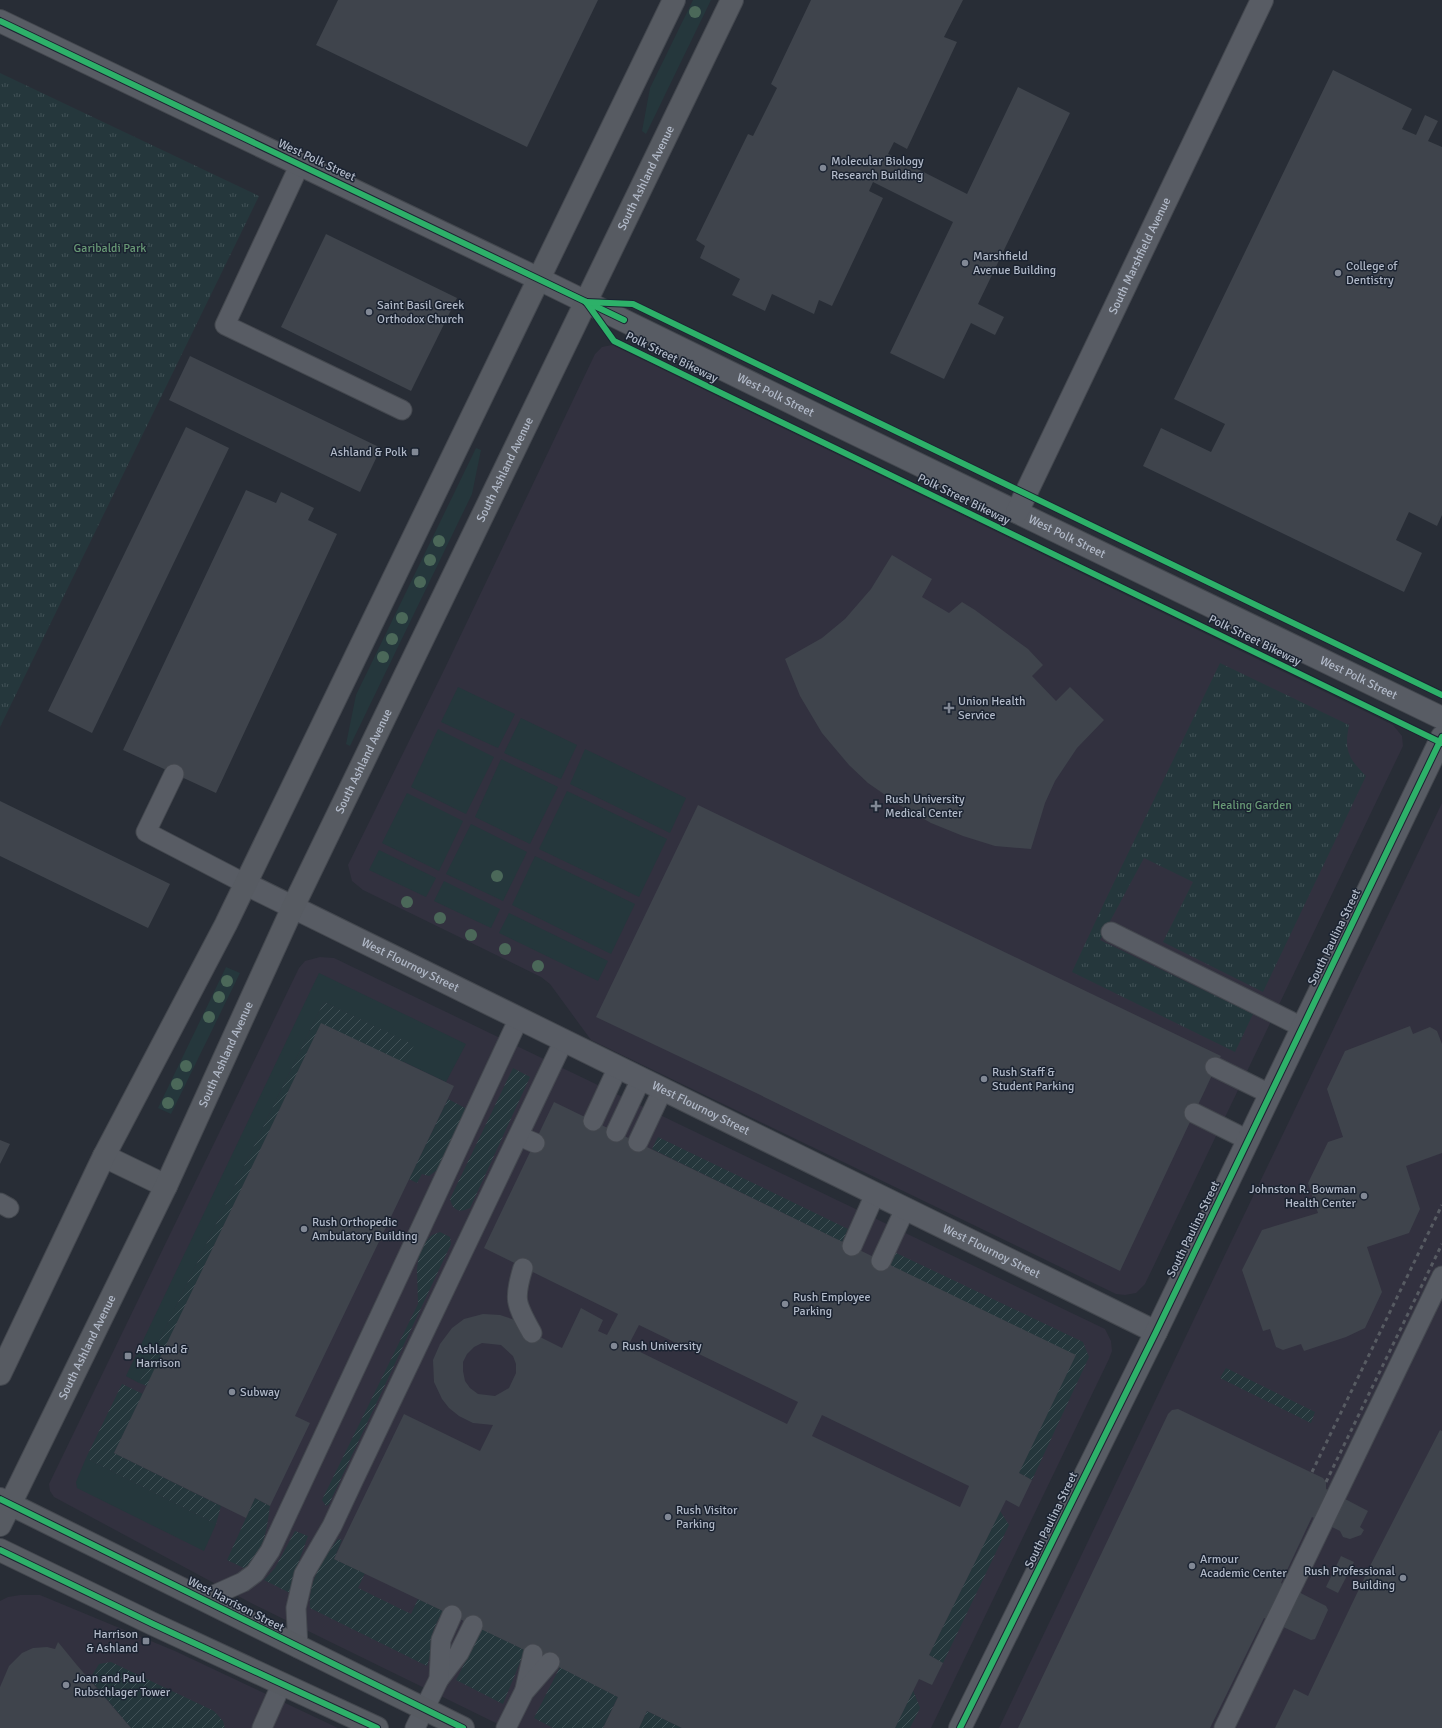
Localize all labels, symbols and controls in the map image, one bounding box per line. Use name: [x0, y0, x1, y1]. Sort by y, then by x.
street label: South Ashland Avenue: [615, 123, 678, 233]
street label: West Polk Street: [276, 136, 358, 185]
place label: Molecular Biology Research Building: [831, 154, 924, 183]
marker: Molecular Biology Research Building: [818, 163, 828, 173]
street label: South Marshfield Avenue: [1106, 195, 1174, 317]
park label: Garibaldi Park: [74, 241, 146, 256]
place label: Marshfield Avenue Building: [973, 249, 1056, 278]
marker: Marshfield Avenue Building: [960, 258, 970, 268]
place label: College of Dentistry: [1346, 259, 1398, 288]
marker: College of Dentistry: [1333, 268, 1343, 278]
place label: Saint Basil Greek Orthodox Church: [377, 298, 464, 327]
marker: Saint Basil Greek Orthodox Church: [364, 307, 374, 317]
street label: Polk Street Bikeway: [623, 329, 721, 387]
street label: West Polk Street: [734, 370, 816, 421]
street label: South Ashland Avenue: [473, 415, 537, 525]
place label: Ashland & Polk: [330, 445, 407, 460]
marker: Ashland & Polk: [410, 447, 420, 457]
street label: Polk Street Bikeway: [915, 471, 1013, 529]
street label: West Polk Street: [1026, 512, 1108, 562]
street label: Polk Street Bikeway: [1206, 612, 1304, 670]
street label: West Polk Street: [1317, 653, 1400, 703]
place label: Union Health Service: [958, 694, 1026, 723]
marker: Union Health Service: [943, 702, 955, 714]
street label: South Ashland Avenue: [332, 706, 396, 816]
place label: Rush University Medical Center: [885, 792, 965, 821]
park label: Healing Garden: [1212, 798, 1292, 813]
marker: Rush University Medical Center: [870, 800, 882, 812]
street label: South Paulina Street: [1305, 887, 1364, 988]
street label: West Flournoy Street: [359, 935, 461, 996]
street label: South Ashland Avenue: [196, 999, 257, 1110]
place label: Rush Staff & Student Parking: [992, 1065, 1074, 1094]
marker: Rush Staff & Student Parking: [979, 1074, 989, 1084]
street label: West Flournoy Street: [649, 1078, 752, 1139]
street label: South Paulina Street: [1164, 1179, 1223, 1280]
place label: Johnston R. Bowman Health Center: [1249, 1182, 1357, 1211]
marker: Johnston R. Bowman Health Center: [1359, 1191, 1369, 1201]
place label: Rush Orthopedic Ambulatory Building: [312, 1215, 418, 1244]
street label: West Flournoy Street: [940, 1221, 1043, 1282]
marker: Rush Orthopedic Ambulatory Building: [299, 1224, 309, 1234]
place label: Rush Employee Parking: [793, 1290, 871, 1319]
street label: South Ashland Avenue: [56, 1293, 120, 1402]
marker: Rush Employee Parking: [780, 1299, 790, 1309]
place label: Rush University: [622, 1339, 702, 1354]
marker: Rush University: [609, 1341, 619, 1351]
place label: Ashland & Harrison: [136, 1342, 188, 1371]
marker: Ashland & Harrison: [123, 1351, 133, 1361]
place label: Subway: [240, 1385, 280, 1400]
marker: Subway: [227, 1387, 237, 1397]
street label: South Paulina Street: [1022, 1470, 1081, 1571]
place label: Rush Visitor Parking: [676, 1503, 738, 1532]
marker: Rush Visitor Parking: [663, 1512, 673, 1522]
place label: Armour Academic Center: [1200, 1552, 1287, 1581]
marker: Armour Academic Center: [1187, 1561, 1197, 1571]
place label: Rush Professional Building: [1304, 1564, 1395, 1593]
marker: Rush Professional Building: [1398, 1573, 1408, 1583]
street label: West Harrison Street: [185, 1574, 287, 1635]
place label: Harrison & Ashland: [86, 1627, 138, 1656]
marker: Harrison & Ashland: [141, 1636, 151, 1646]
place label: Joan and Paul Rubschlager Tower: [74, 1671, 171, 1700]
marker: Joan and Paul Rubschlager Tower: [61, 1680, 71, 1690]

